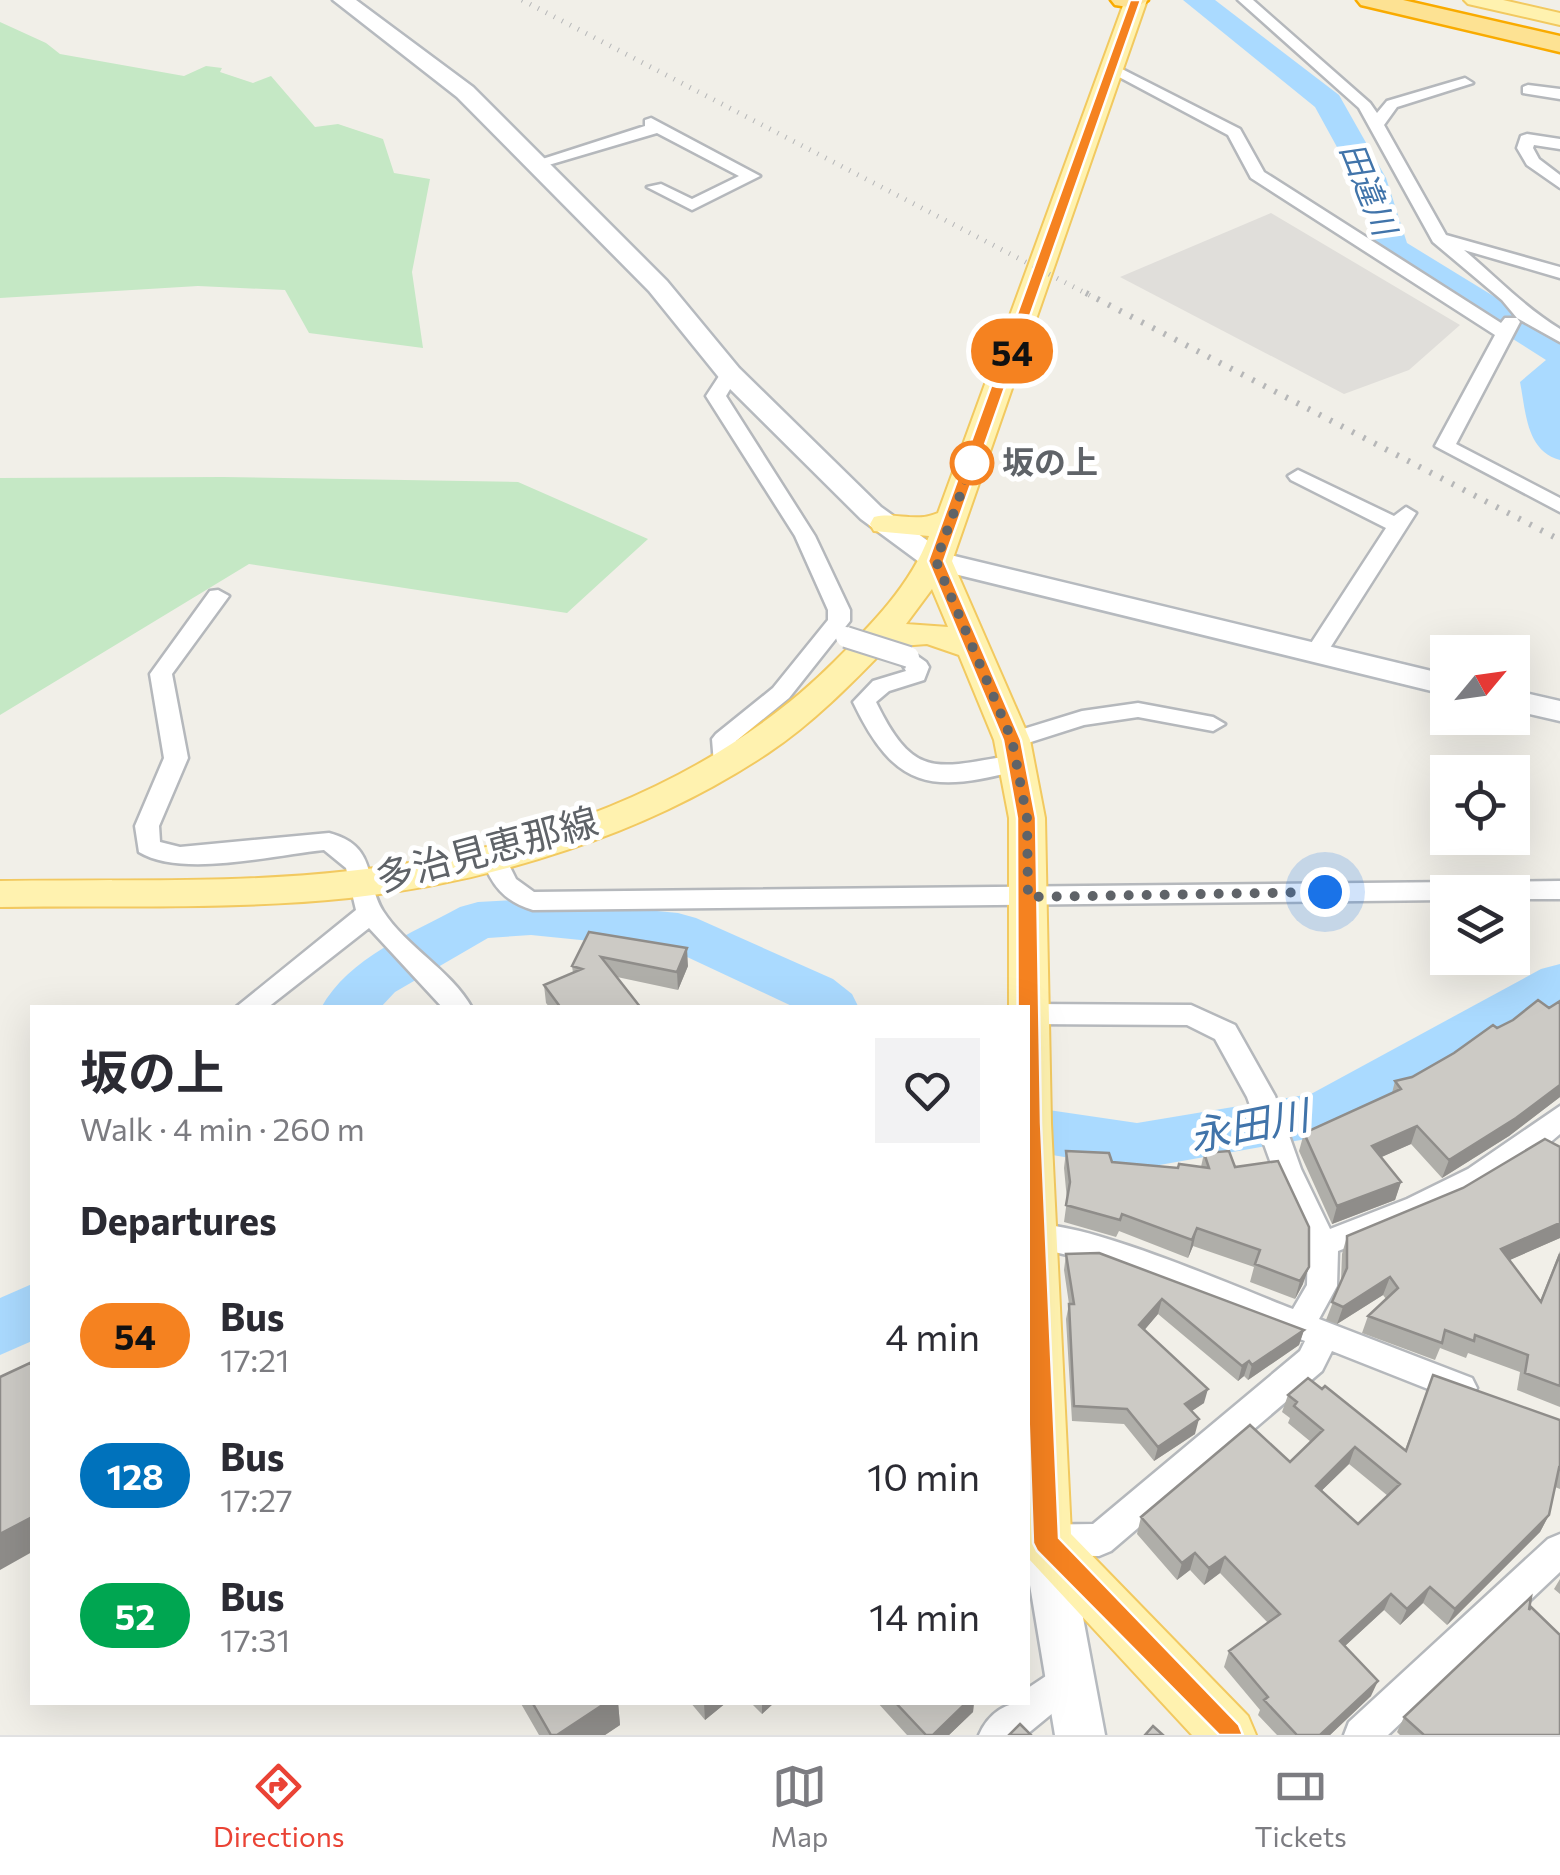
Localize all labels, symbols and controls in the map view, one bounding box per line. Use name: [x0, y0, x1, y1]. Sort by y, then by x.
water label: 田違川: [1333, 136, 1408, 243]
line badge: 54: [967, 318, 1057, 384]
text: 54: [991, 330, 1033, 373]
place label: 坂の上: [1002, 441, 1098, 481]
marker: 坂の上: [951, 442, 993, 484]
north arrow: [1430, 635, 1530, 735]
map controls: [1430, 635, 1530, 975]
button: locate: [1430, 755, 1530, 855]
street label: 多治見恵那線: [370, 795, 603, 900]
your location: [1300, 867, 1350, 917]
button: layers: [1430, 875, 1530, 975]
button: heart: [875, 1038, 980, 1143]
text: 坂の上: [80, 1041, 224, 1100]
water label: 永田川: [1185, 1087, 1316, 1159]
text: Walk · 4 min · 260 m: [80, 1108, 365, 1148]
text: Departures: [80, 1196, 277, 1243]
text: Bus: [220, 1292, 285, 1339]
text: 4 min: [885, 1312, 980, 1359]
text: 54: [114, 1314, 156, 1357]
text: 17:21: [220, 1339, 290, 1379]
text: Bus: [220, 1432, 285, 1479]
text: 10 min: [867, 1452, 980, 1499]
text: 128: [106, 1454, 164, 1497]
text: 17:27: [220, 1479, 293, 1519]
text: Bus: [220, 1572, 285, 1619]
text: 14 min: [869, 1592, 980, 1639]
text: 52: [115, 1594, 155, 1637]
text: 17:31: [220, 1619, 290, 1659]
tab: Directions: [213, 1759, 344, 1853]
tab: Map: [771, 1759, 828, 1853]
tab: Tickets: [1255, 1759, 1347, 1853]

